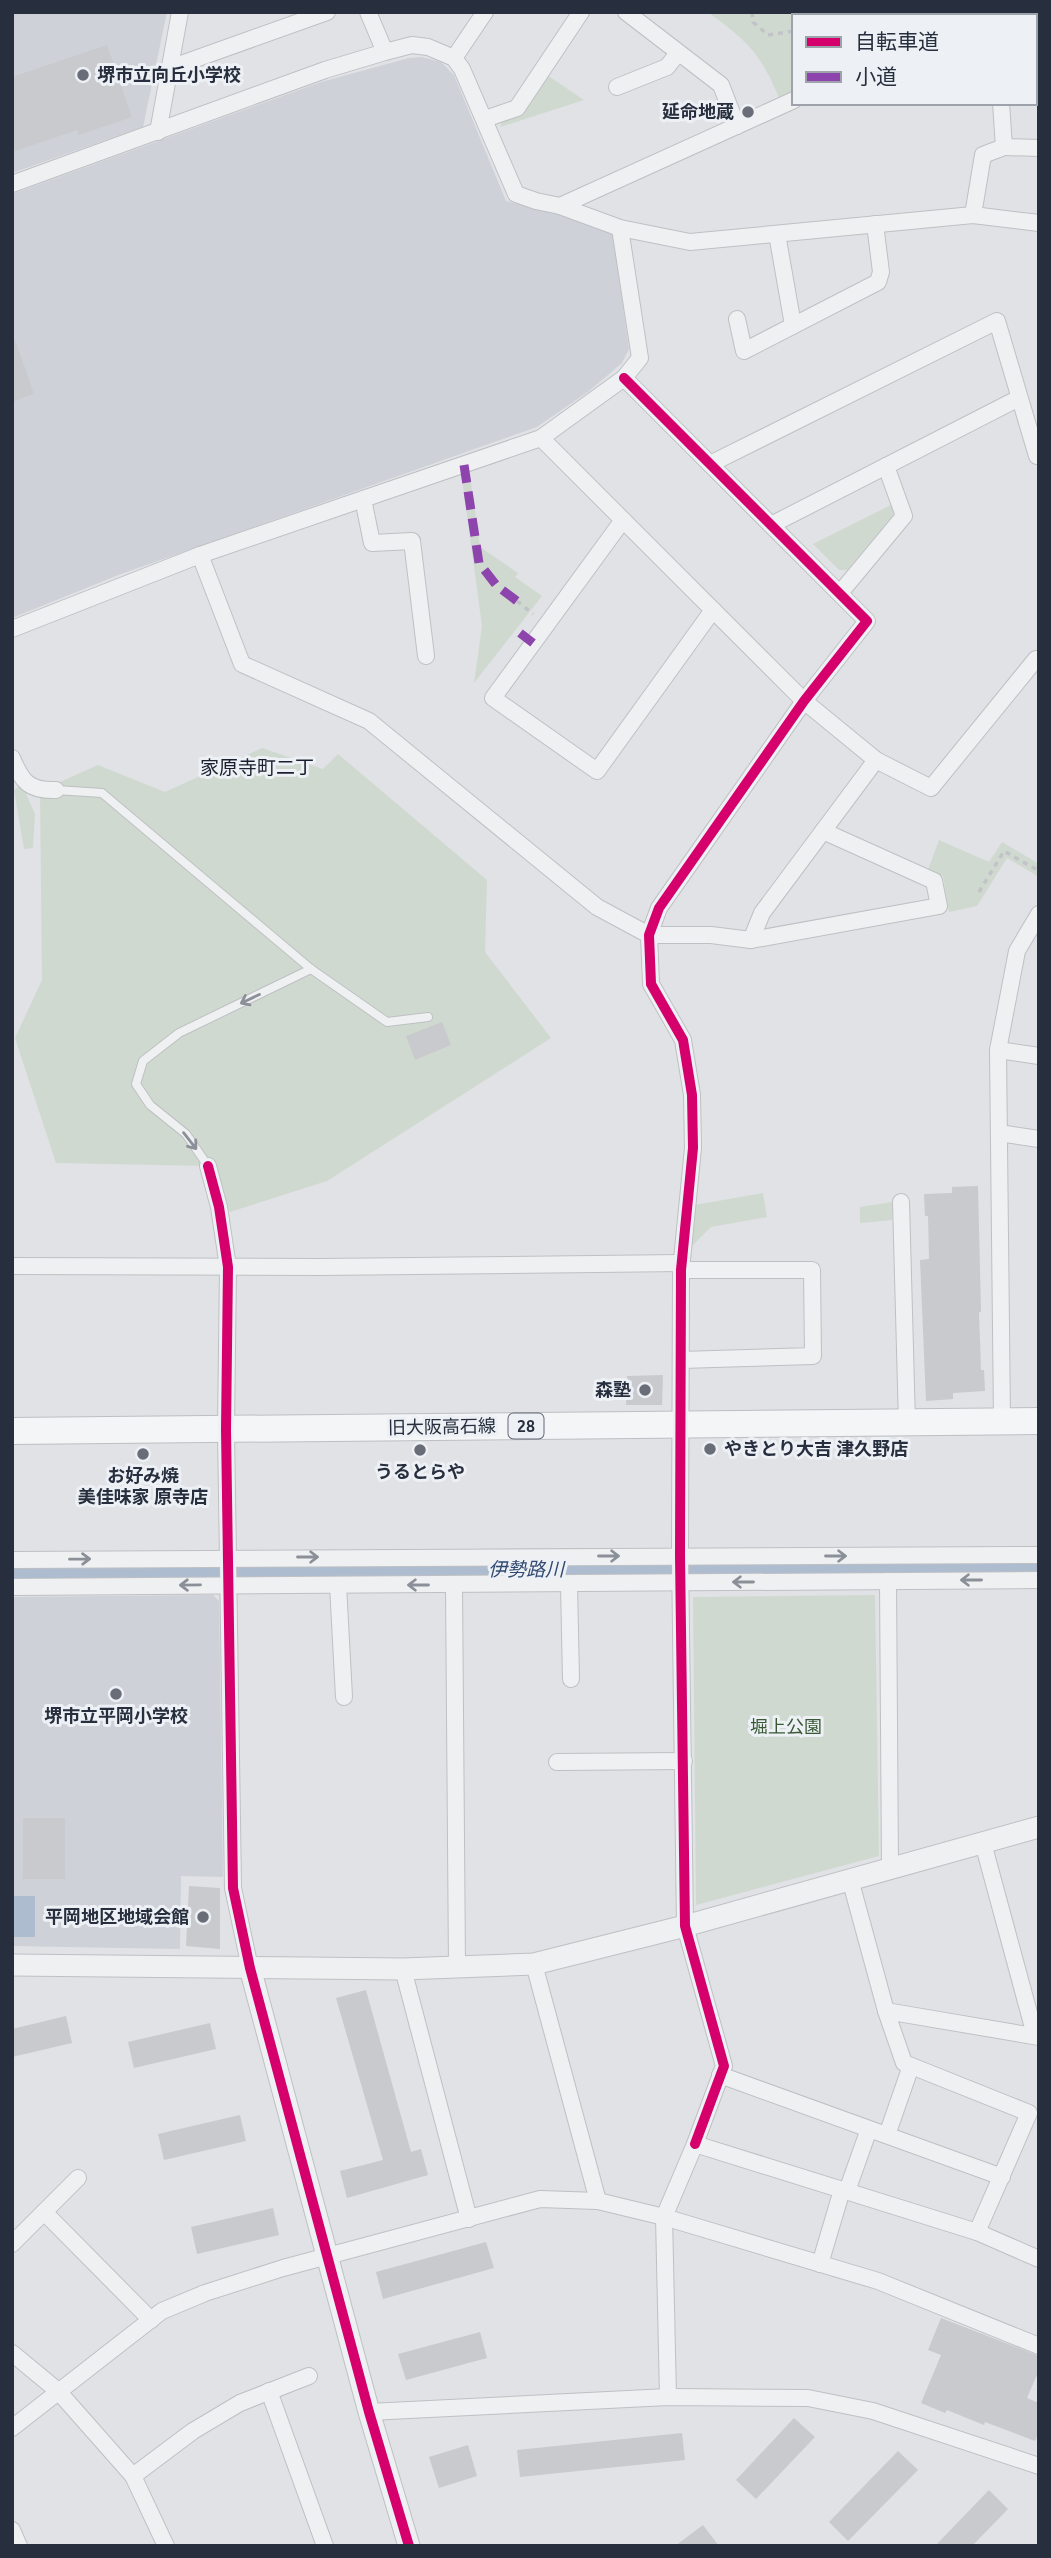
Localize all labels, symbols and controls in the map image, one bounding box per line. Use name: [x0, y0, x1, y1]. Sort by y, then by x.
legend: [792, 14, 1037, 105]
text: 自転車道: [855, 29, 939, 53]
place label: 堺市立向丘小学校: [97, 64, 241, 84]
text: 小道: [855, 64, 897, 88]
marker: 堺市立向丘小学校: [75, 67, 91, 83]
place label: 延命地蔵: [662, 101, 734, 121]
marker: 延命地蔵: [740, 104, 756, 120]
district label: 家原寺町二丁: [200, 756, 314, 778]
one-way arrow: [240, 992, 261, 1006]
one-way arrow: [183, 1131, 198, 1150]
place label: 森塾: [595, 1379, 631, 1399]
marker: 森塾: [637, 1382, 653, 1398]
road number: 28: [508, 1414, 544, 1438]
street label: 旧大阪高石線: [388, 1415, 496, 1437]
place label: やきとり大吉 津久野店: [724, 1438, 908, 1458]
marker: やきとり大吉 津久野店: [702, 1441, 718, 1457]
marker: うるとらや: [412, 1442, 428, 1458]
marker: お好み焼 美佳味家 原寺店: [135, 1446, 151, 1462]
place label: うるとらや: [375, 1461, 465, 1481]
place label: お好み焼 美佳味家 原寺店: [78, 1465, 208, 1506]
one-way arrow: [597, 1549, 620, 1563]
one-way arrow: [825, 1549, 848, 1563]
one-way arrow: [296, 1550, 319, 1564]
one-way arrow: [69, 1552, 92, 1566]
water label: 伊勢路川: [488, 1558, 566, 1580]
one-way arrow: [959, 1573, 982, 1587]
one-way arrow: [732, 1575, 755, 1589]
one-way arrow: [179, 1578, 202, 1592]
one-way arrow: [406, 1578, 429, 1592]
marker: 堺市立平岡小学校: [108, 1686, 124, 1702]
place label: 堺市立平岡小学校: [44, 1705, 188, 1725]
park label: 堀上公園: [750, 1716, 822, 1736]
place label: 平岡地区地域会館: [45, 1906, 189, 1926]
marker: 平岡地区地域会館: [195, 1909, 211, 1925]

